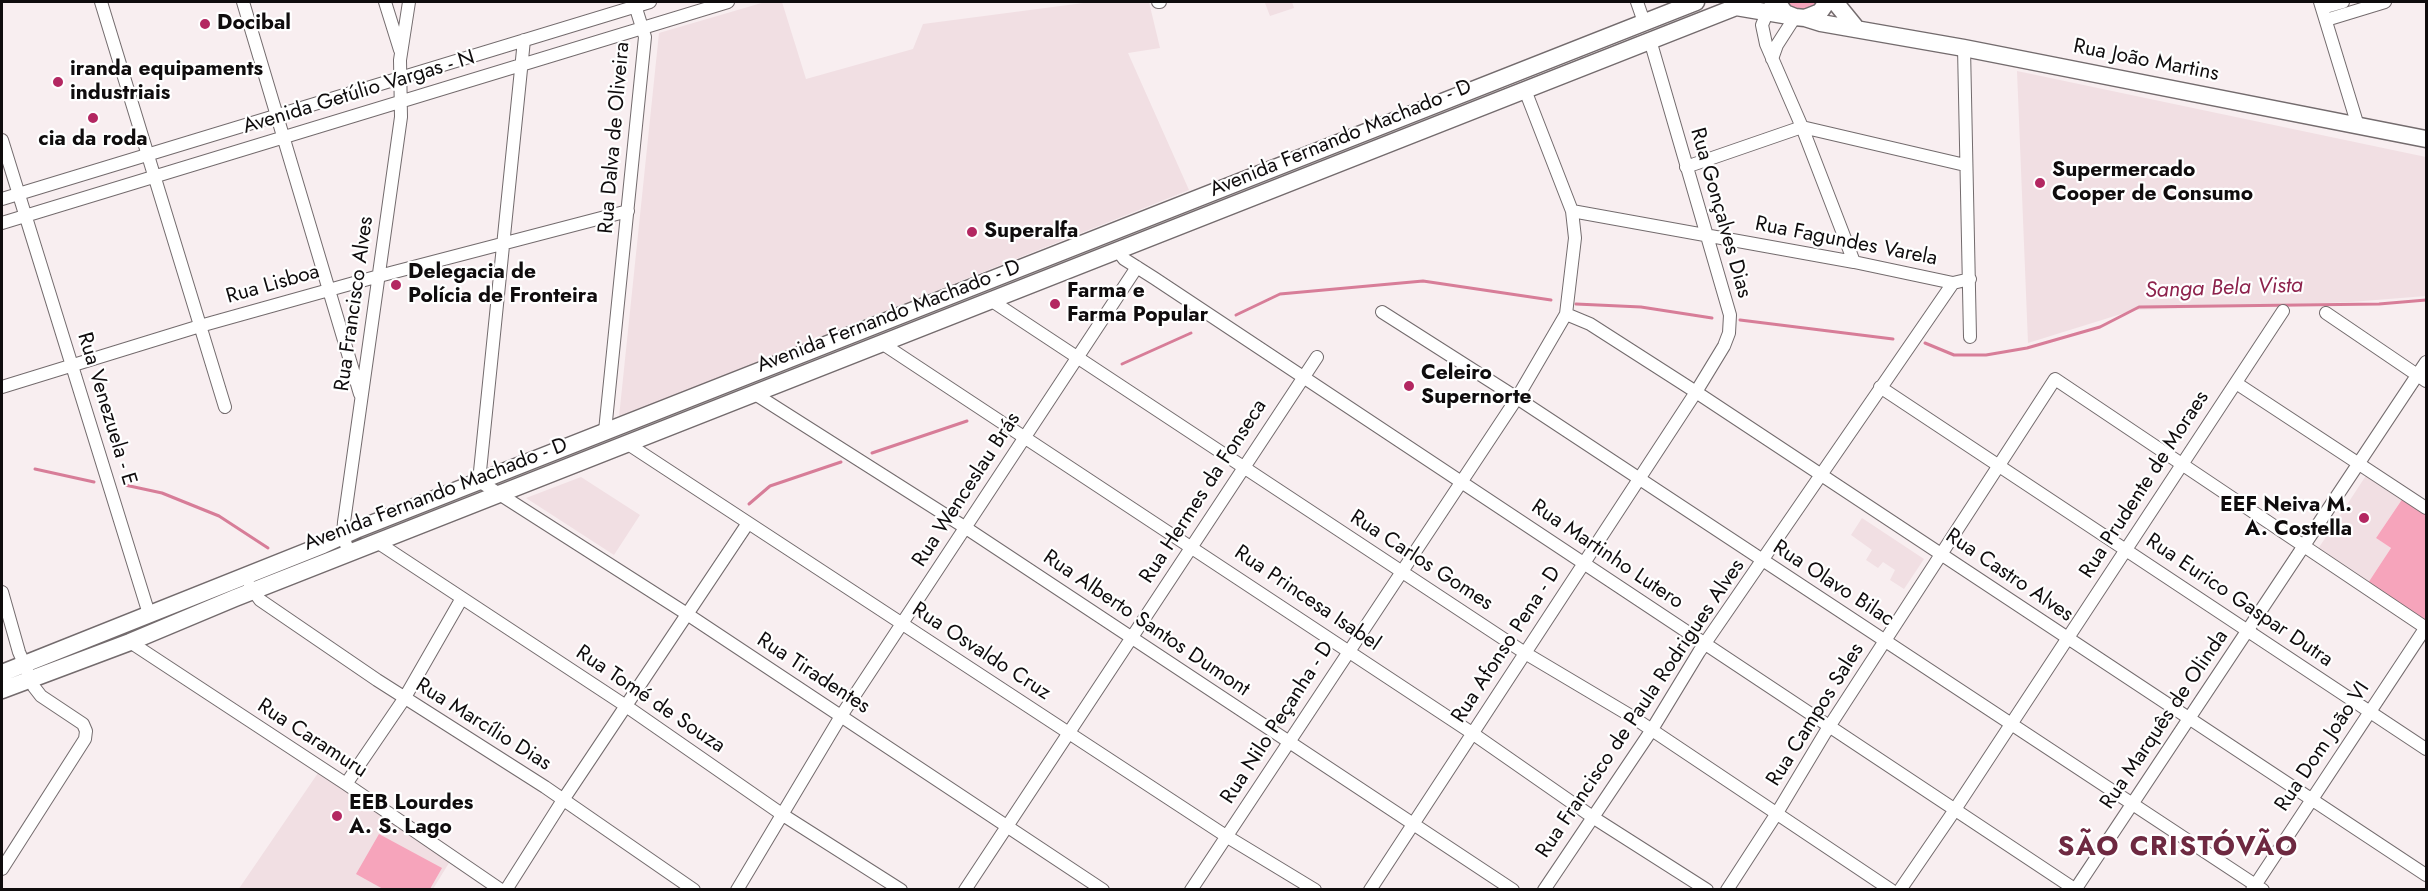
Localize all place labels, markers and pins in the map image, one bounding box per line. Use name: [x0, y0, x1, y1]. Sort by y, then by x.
place label: Docibal: [217, 11, 291, 37]
marker: Docibal: [198, 17, 212, 31]
place label: iranda equipaments industriais: [70, 57, 263, 107]
marker: iranda equipaments industriais: [51, 75, 65, 89]
marker: cia da roda: [86, 111, 100, 125]
place label: cia da roda: [38, 127, 148, 153]
place label: Supermercado Cooper de Consumo: [2052, 158, 2253, 208]
marker: Supermercado Cooper de Consumo: [2033, 176, 2047, 190]
place label: Superalfa: [984, 219, 1078, 245]
marker: Superalfa: [965, 225, 979, 239]
place label: Delegacia de Polícia de Fronteira: [408, 260, 598, 310]
marker: Delegacia de Polícia de Fronteira: [389, 278, 403, 292]
place label: Farma e Farma Popular: [1067, 279, 1208, 329]
marker: Farma e Farma Popular: [1048, 297, 1062, 311]
place label: Celeiro Supernorte: [1421, 361, 1532, 411]
marker: Celeiro Supernorte: [1402, 379, 1416, 393]
place label: EEF Neiva M. A. Costella: [2220, 493, 2352, 543]
marker: EEF Neiva M. A. Costella: [2357, 511, 2371, 525]
place label: EEB Lourdes A. S. Lago: [349, 791, 473, 841]
marker: EEB Lourdes A. S. Lago: [330, 809, 344, 823]

